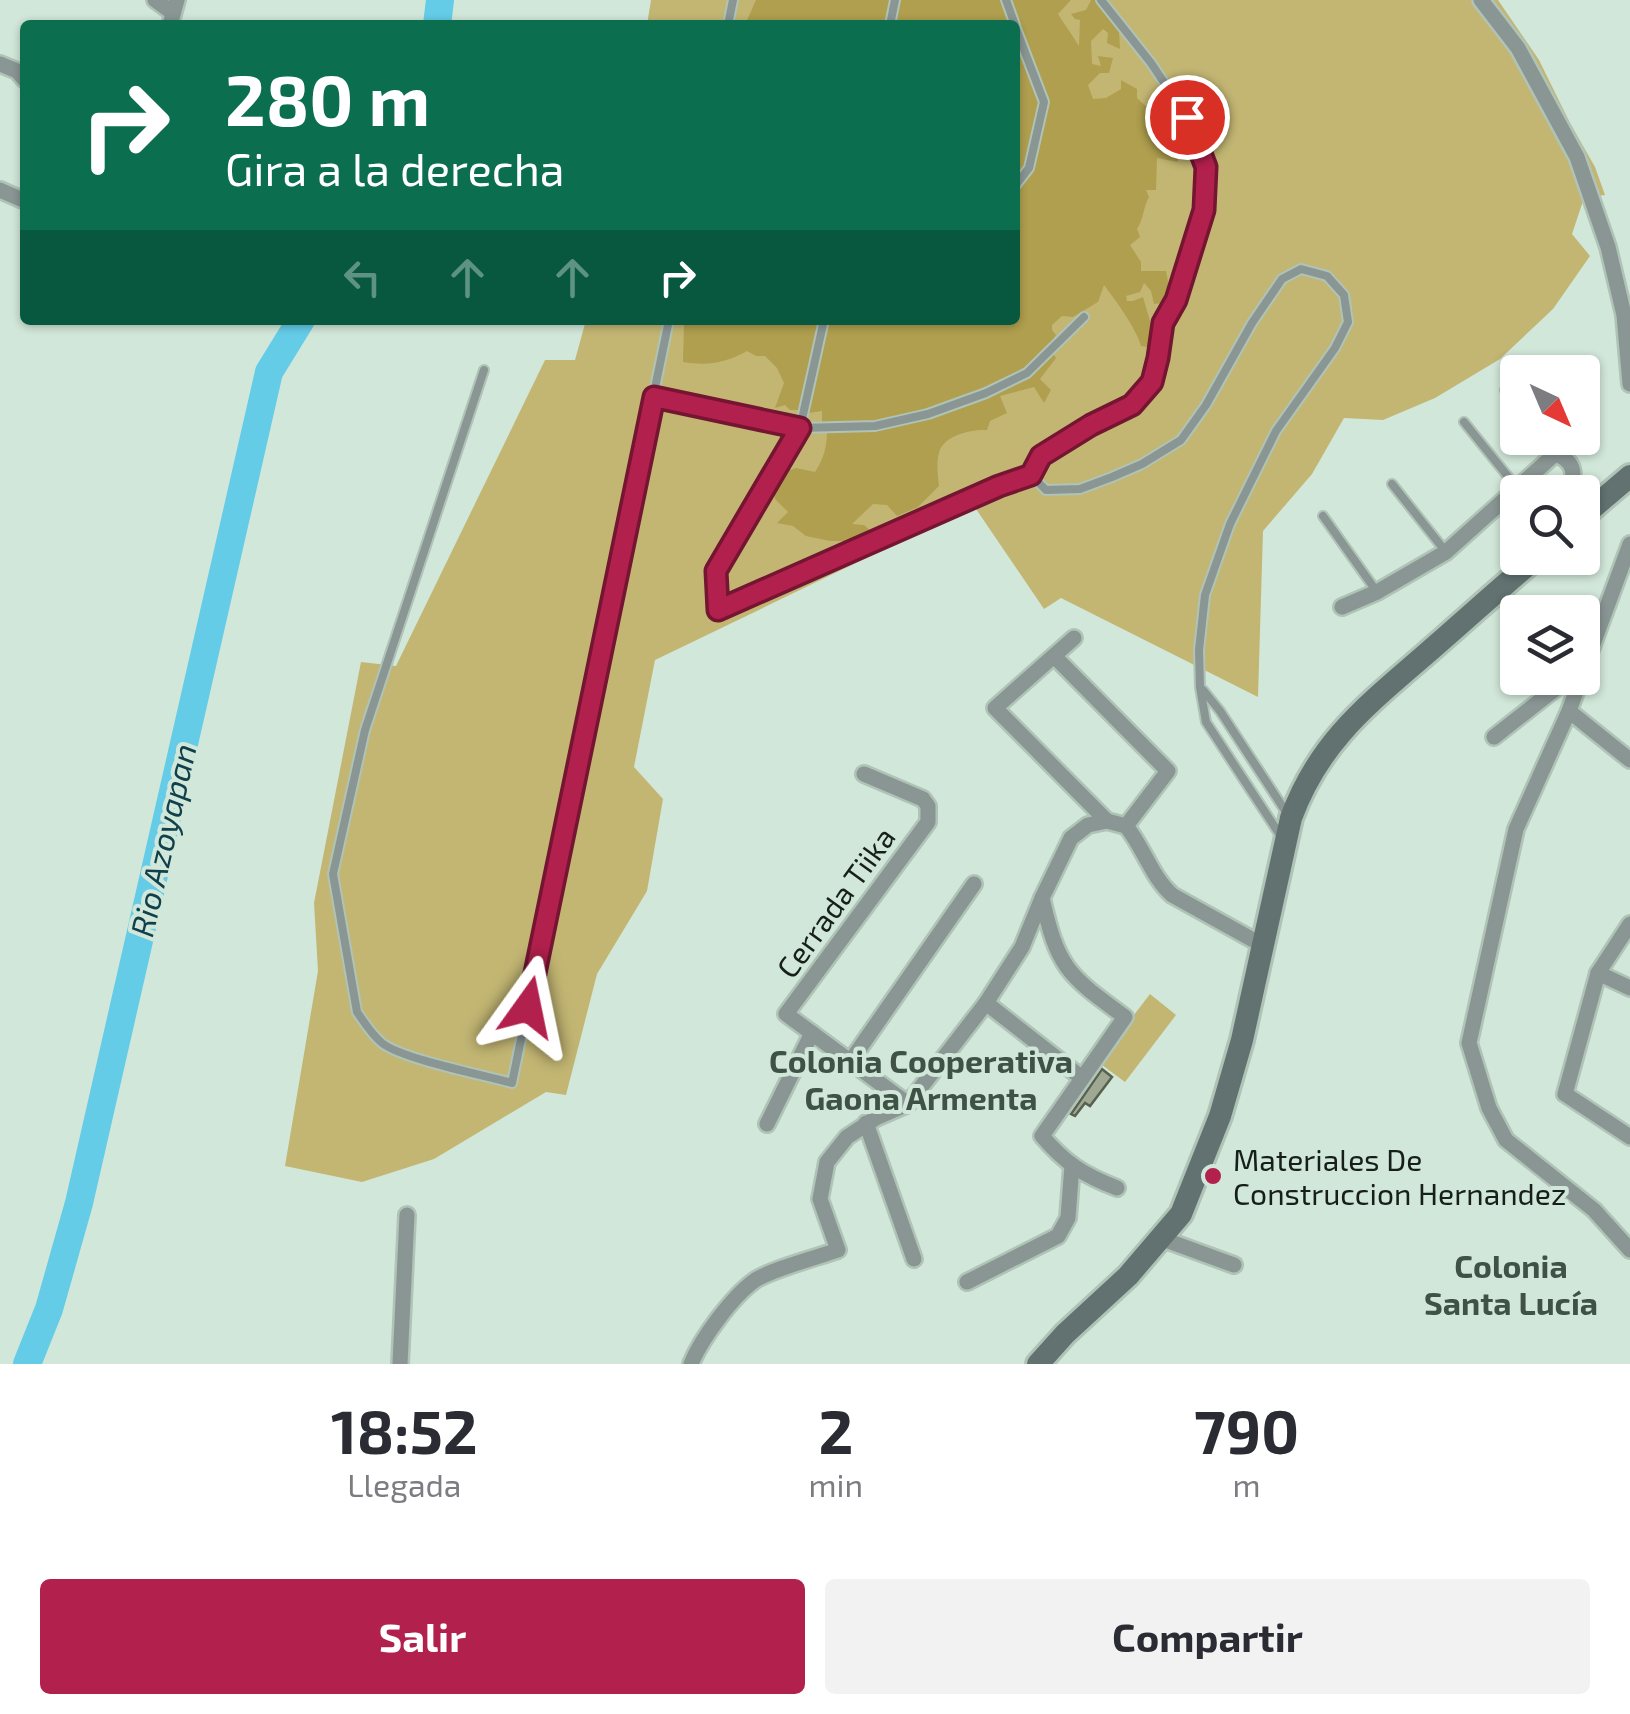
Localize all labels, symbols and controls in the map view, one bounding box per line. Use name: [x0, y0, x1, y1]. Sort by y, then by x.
text: 280 m: [225, 56, 430, 140]
icon: right: [60, 60, 190, 190]
pin: [1145, 75, 1230, 160]
icon: arrive: [1160, 90, 1215, 145]
text: Gira a la derecha: [225, 141, 564, 195]
icon: left: [335, 250, 390, 305]
icon: ahead: [440, 250, 495, 305]
icon: ahead: [545, 250, 600, 305]
icon: right: [650, 250, 705, 305]
north arrow: [1500, 355, 1600, 455]
map controls: [1500, 355, 1600, 695]
button: search: [1500, 475, 1600, 575]
button: layers: [1500, 595, 1600, 695]
water label: Rio Azoyapan: [121, 740, 204, 940]
street label: Cerrada Tiika: [768, 820, 902, 984]
position arrow: [476, 955, 580, 1059]
district label: Colonia Cooperativa Gaona Armenta: [769, 1041, 1073, 1116]
place label: Materiales De Construccion Hernandez: [1233, 1141, 1566, 1211]
marker: Materiales De Construccion Hernandez: [1202, 1165, 1224, 1187]
district label: Colonia Santa Lucía: [1424, 1246, 1598, 1321]
text: 18:52: [331, 1394, 478, 1466]
text: 2: [818, 1394, 853, 1466]
text: 790: [1194, 1394, 1299, 1466]
text: Llegada: [347, 1465, 461, 1503]
text: min: [809, 1465, 863, 1503]
text: m: [1233, 1465, 1261, 1503]
button: Salir: [40, 1579, 805, 1694]
button: Compartir: [825, 1579, 1590, 1694]

